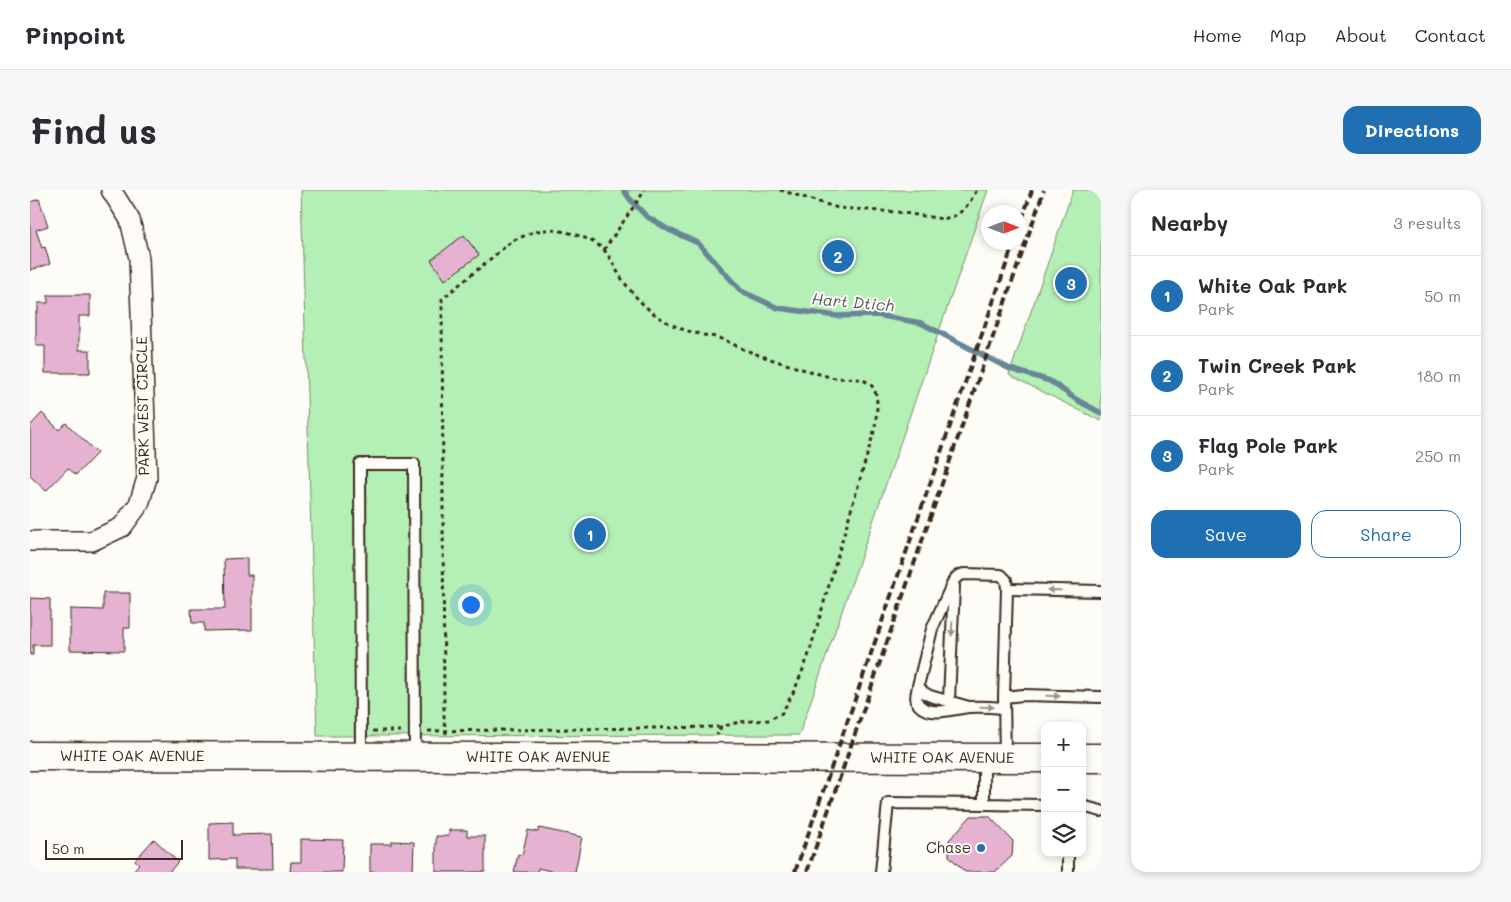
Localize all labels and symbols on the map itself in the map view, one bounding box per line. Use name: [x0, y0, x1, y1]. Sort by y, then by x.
north arrow: [981, 205, 1026, 250]
pin: 2: [822, 237, 854, 275]
pin: 3: [1055, 264, 1087, 302]
water label: Hart Dtich: [811, 287, 895, 316]
street label: PARK WEST CIRCLE: [131, 336, 153, 476]
pin: 1: [574, 515, 606, 553]
one-way arrow: [1046, 586, 1062, 594]
your location: [458, 592, 484, 618]
one-way arrow: [948, 621, 956, 637]
one-way arrow: [1045, 692, 1061, 700]
one-way arrow: [979, 703, 995, 711]
street label: WHITE OAK AVENUE: [60, 745, 205, 765]
street label: WHITE OAK AVENUE: [466, 746, 611, 766]
street label: WHITE OAK AVENUE: [870, 747, 1015, 767]
scale bar: [45, 837, 182, 860]
place label: Chase: [926, 837, 971, 857]
marker: Chase: [975, 842, 987, 854]

